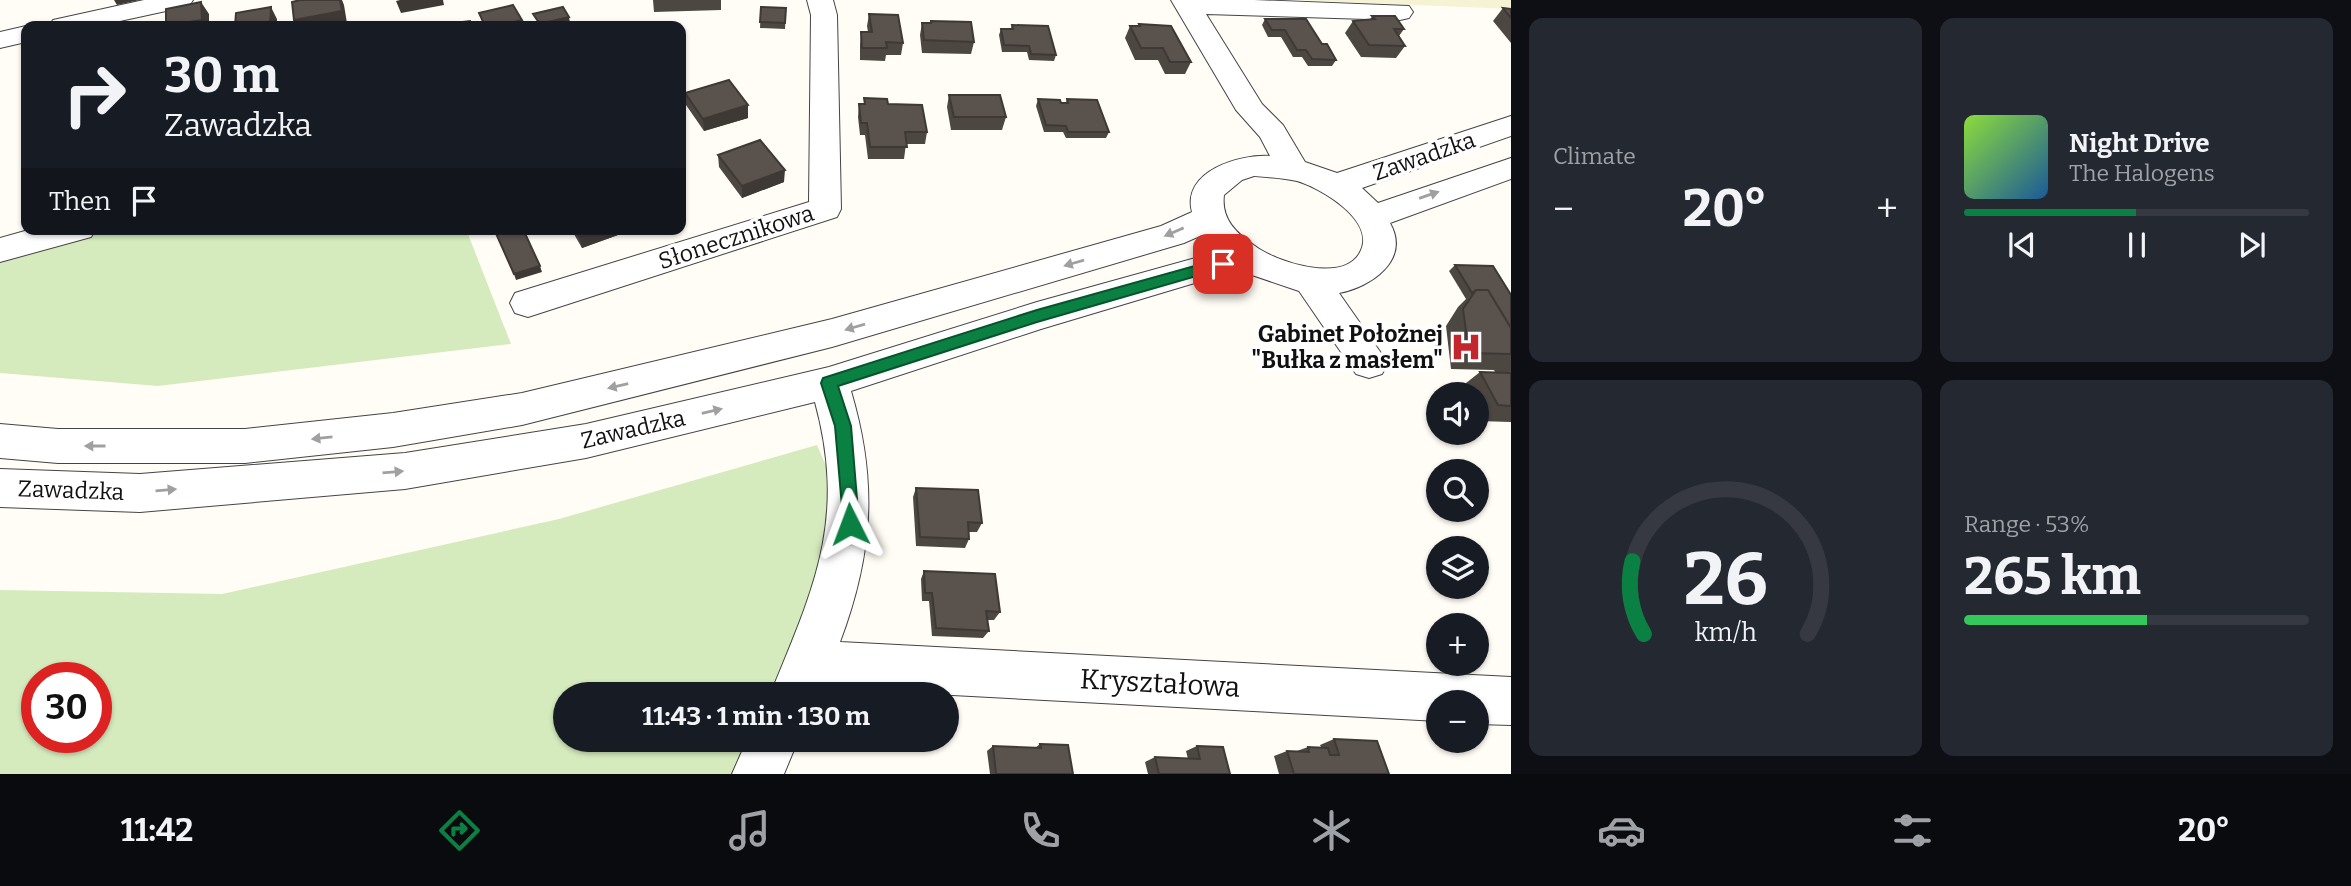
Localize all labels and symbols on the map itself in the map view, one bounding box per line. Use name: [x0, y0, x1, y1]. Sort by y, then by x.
street label: Zawadzka: [1369, 125, 1479, 187]
one-way arrow: [1419, 189, 1440, 200]
street label: Słonecznikowa: [655, 199, 818, 275]
one-way arrow: [1164, 227, 1185, 238]
pin: [1193, 234, 1253, 294]
one-way arrow: [1063, 258, 1084, 268]
place label: Gabinet Położnej "Bułka z masłem": [1251, 320, 1443, 374]
one-way arrow: [844, 322, 865, 332]
hospital icon: Gabinet Położnej "Bułka z masłem": [1449, 330, 1483, 364]
one-way arrow: [607, 381, 629, 392]
street label: Zawadzka: [578, 403, 688, 455]
one-way arrow: [701, 406, 723, 417]
one-way arrow: [311, 433, 333, 444]
one-way arrow: [84, 440, 106, 452]
one-way arrow: [382, 466, 404, 477]
street label: Zawadzka: [17, 474, 125, 506]
one-way arrow: [155, 485, 177, 496]
position arrow: [813, 487, 887, 561]
speed limit sign: 30: [21, 662, 112, 753]
street label: Kryształowa: [1079, 662, 1241, 704]

